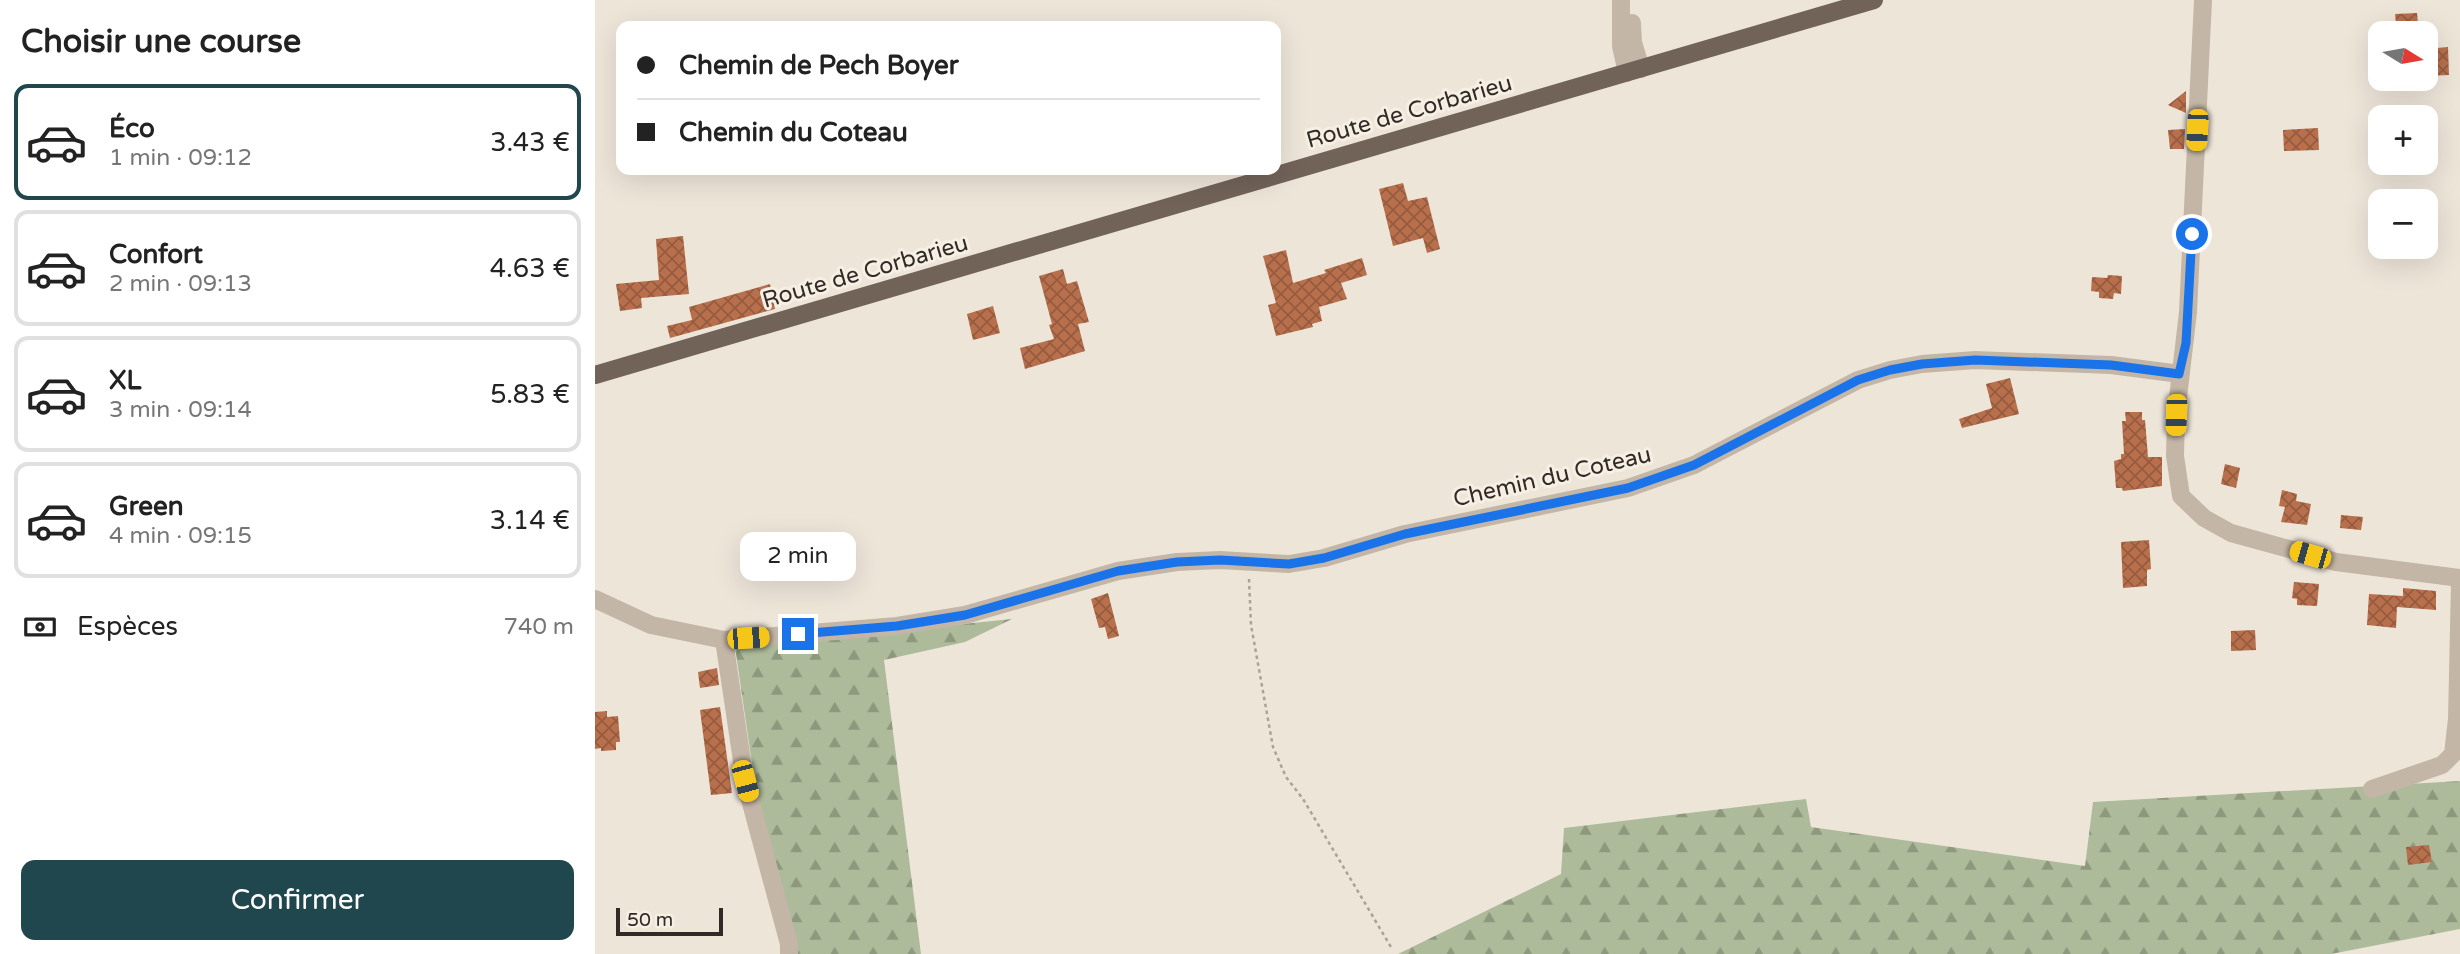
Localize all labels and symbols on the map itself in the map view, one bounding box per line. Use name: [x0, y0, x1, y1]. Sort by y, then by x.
north arrow: [2368, 21, 2438, 91]
street label: Route de Corbarieu: [1303, 69, 1515, 155]
car: [2186, 108, 2209, 152]
route start: [2176, 218, 2208, 250]
street label: Route de Corbarieu: [759, 229, 971, 315]
car: [2165, 394, 2188, 436]
street label: Chemin du Coteau: [1450, 441, 1654, 513]
callout: 2 min: [740, 532, 856, 582]
car: [2287, 539, 2334, 571]
route end: [782, 618, 814, 650]
car: [727, 626, 770, 650]
car: [730, 758, 761, 804]
scale bar: [616, 905, 723, 937]

